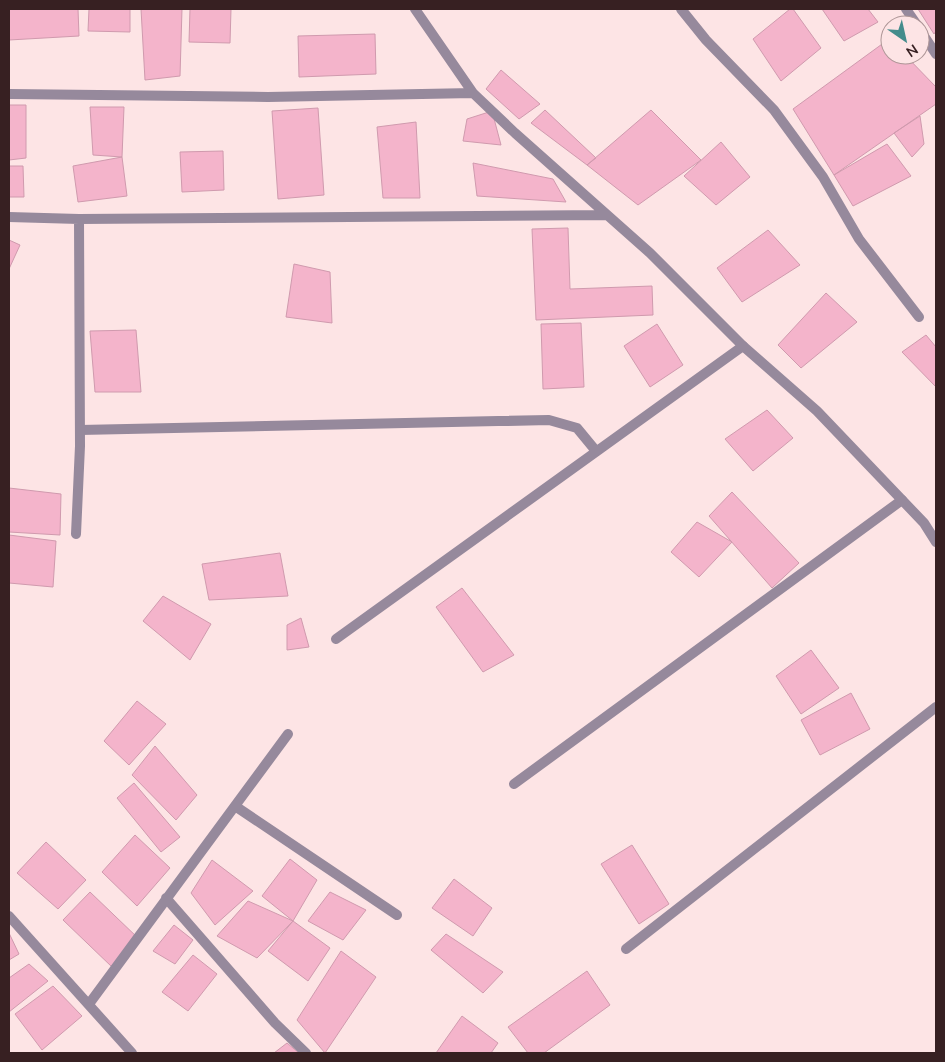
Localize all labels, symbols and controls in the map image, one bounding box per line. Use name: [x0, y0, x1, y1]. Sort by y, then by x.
north arrow: [880, 15, 930, 65]
text: N: [903, 40, 922, 61]

